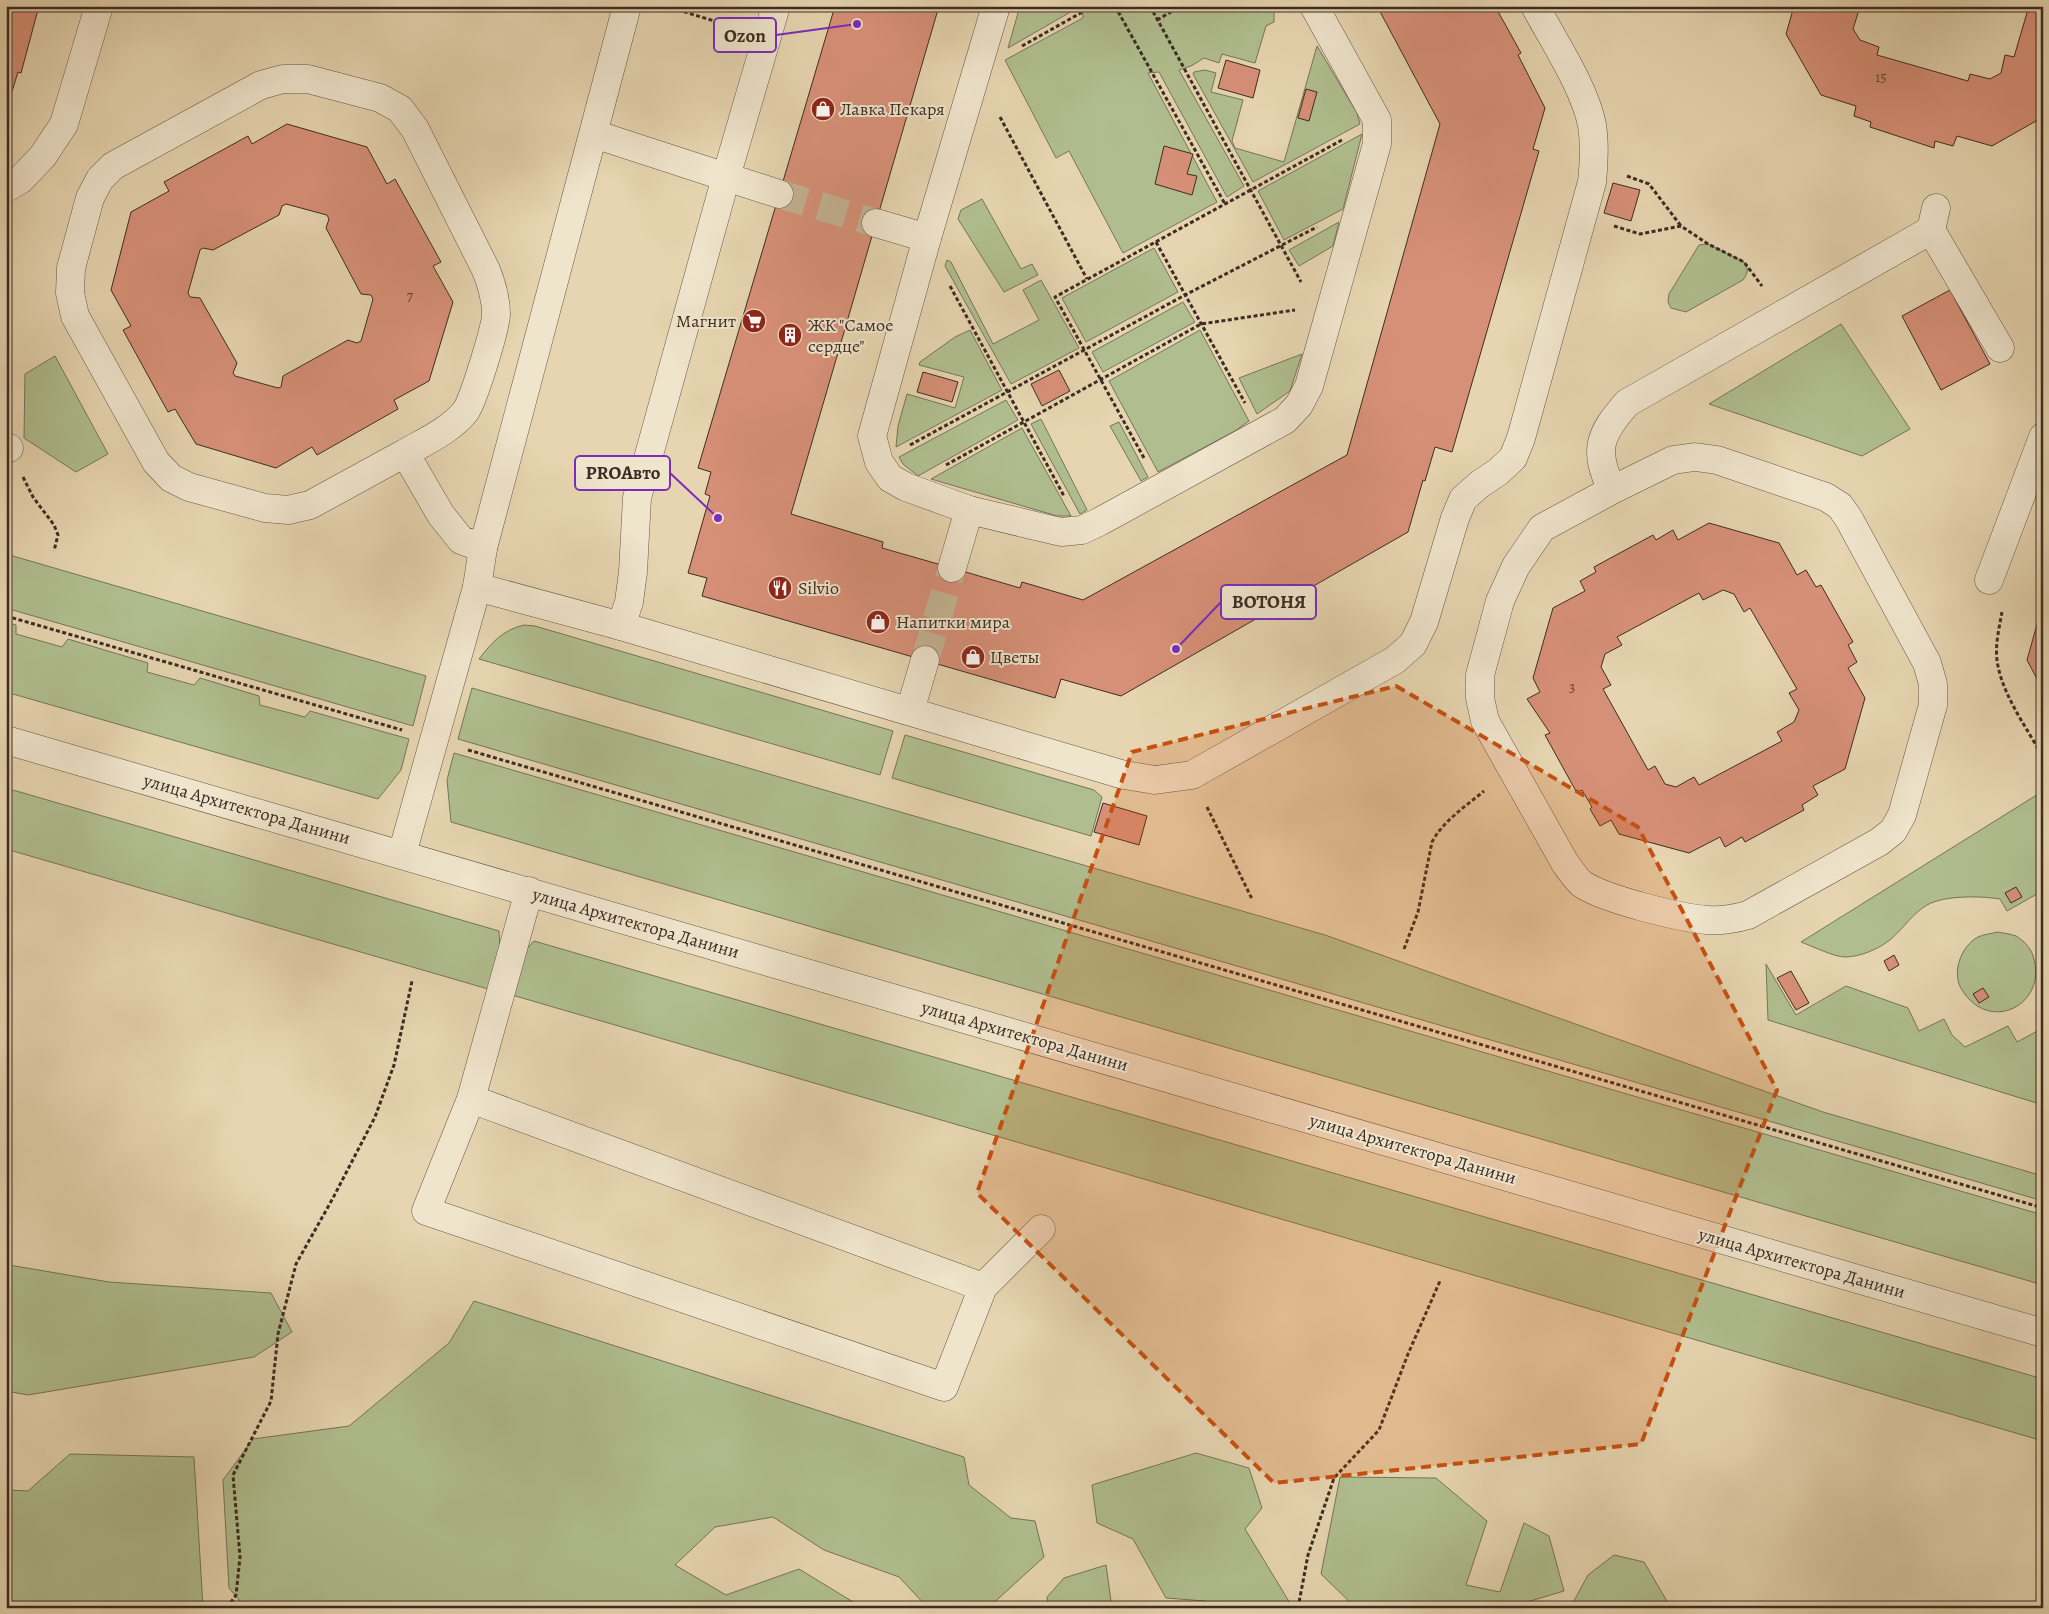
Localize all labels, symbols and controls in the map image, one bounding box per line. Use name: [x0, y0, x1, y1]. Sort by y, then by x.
callout: Ozon: [714, 18, 776, 52]
text: Ozon: [724, 23, 766, 49]
house number: 15: [1875, 67, 1887, 87]
shop icon: Лавка Пекаря: [810, 96, 836, 122]
place label: Лавка Пекаря: [840, 97, 945, 121]
house number: 7: [407, 286, 414, 306]
supermarket icon: Магнит: [741, 308, 767, 334]
place label: Магнит: [676, 309, 736, 333]
place label: ЖК "Самое сердце": [808, 313, 893, 358]
building icon: ЖК "Самое сердце": [777, 322, 803, 348]
callout: PROАвто: [575, 456, 670, 490]
text: PROАвто: [586, 460, 661, 486]
restaurant icon: Silvio: [767, 575, 793, 601]
place label: Silvio: [798, 576, 839, 600]
callout: ВОТОНЯ: [1221, 585, 1316, 619]
text: ВОТОНЯ: [1232, 589, 1306, 615]
shop icon: Напитки мира: [865, 609, 891, 635]
place label: Напитки мира: [896, 610, 1011, 634]
shop icon: Цветы: [960, 644, 986, 670]
place label: Цветы: [990, 645, 1040, 669]
house number: 3: [1569, 677, 1575, 697]
street label: улица Архитектора Данини: [140, 768, 353, 850]
street label: улица Архитектора Данини: [529, 882, 742, 964]
street label: улица Архитектора Данини: [918, 995, 1131, 1077]
street label: улица Архитектора Данини: [1306, 1108, 1519, 1190]
street label: улица Архитектора Данини: [1695, 1222, 1908, 1304]

